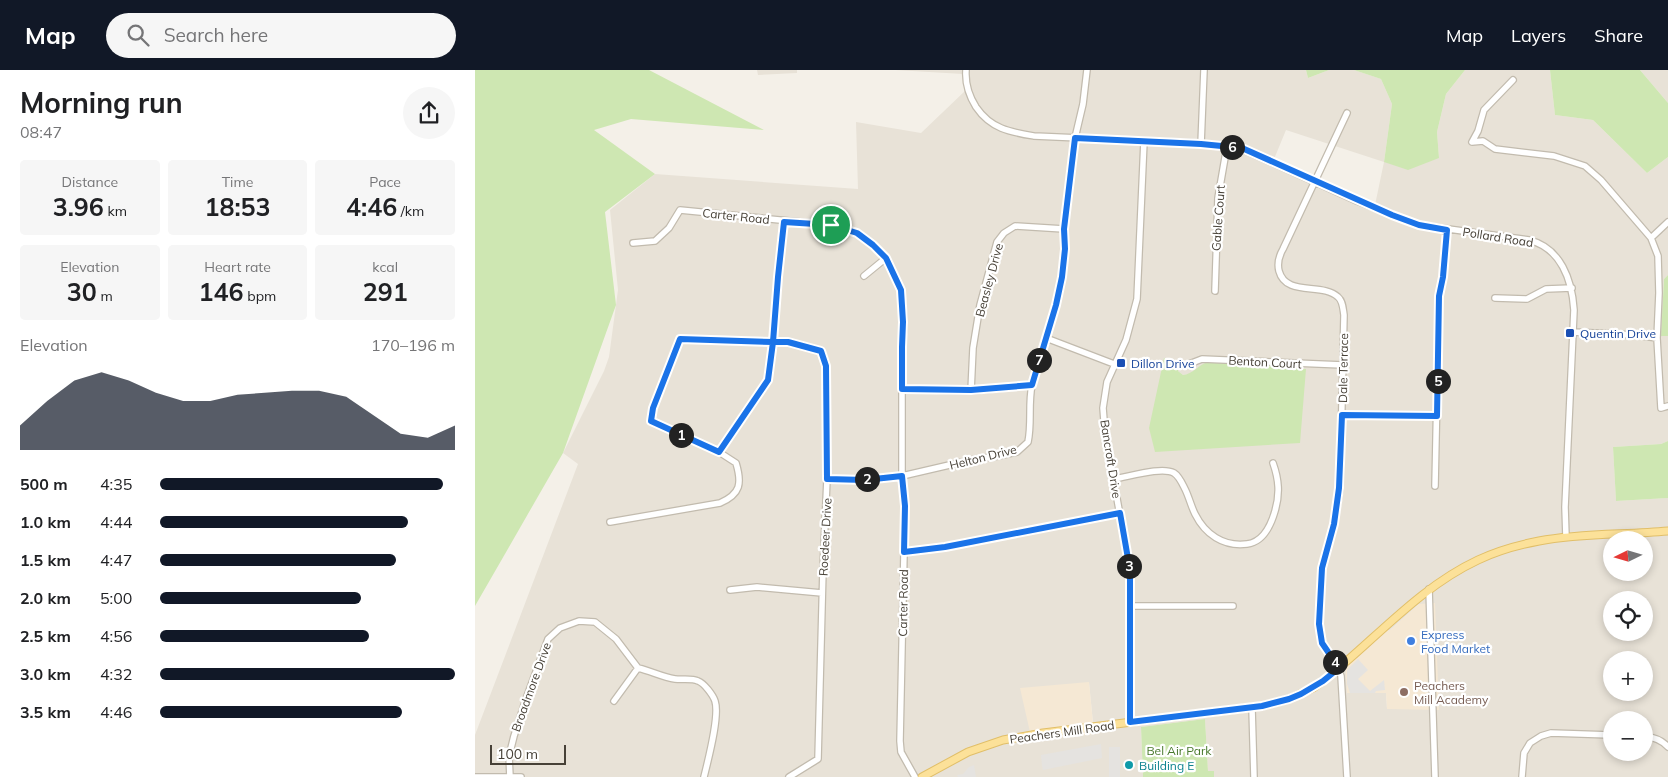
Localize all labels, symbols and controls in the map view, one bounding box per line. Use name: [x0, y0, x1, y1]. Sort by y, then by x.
search box: [106, 13, 456, 58]
text: Map: [25, 20, 76, 50]
icon: search: [124, 21, 152, 49]
text: Search here: [164, 23, 268, 47]
text: Map: [1446, 24, 1483, 47]
text: Layers: [1511, 24, 1566, 47]
text: Share: [1594, 24, 1643, 47]
text: Morning run: [20, 85, 183, 120]
button: share: [403, 87, 455, 139]
text: 08:47: [20, 122, 62, 142]
pin: 6: [1219, 134, 1245, 160]
text: 6: [1228, 138, 1237, 156]
text: Distance: [62, 173, 118, 191]
text: Time: [222, 173, 253, 191]
text: Pace: [369, 173, 401, 191]
street label: Gable Court: [1208, 184, 1228, 252]
text: 3.96: [53, 191, 104, 222]
text: 18:53: [204, 191, 271, 222]
text: 4:46: [346, 191, 397, 222]
text: km: [104, 202, 127, 220]
text: /km: [397, 202, 424, 220]
pin: [810, 204, 852, 246]
street label: Carter Road: [702, 205, 770, 227]
icon: arrive: [817, 211, 845, 239]
street label: Pollard Road: [1462, 224, 1534, 250]
street label: Beasley Drive: [972, 242, 1006, 318]
text: Elevation: [60, 258, 119, 276]
text: Heart rate: [204, 258, 271, 276]
text: kcal: [372, 258, 398, 276]
text: 30: [67, 276, 97, 307]
text: 146: [199, 276, 244, 307]
text: 291: [363, 276, 408, 307]
text: m: [97, 287, 113, 305]
text: bpm: [244, 287, 276, 305]
place label: Quentin Drive: [1580, 326, 1656, 341]
marker: Quentin Drive: [1564, 327, 1576, 339]
street label: Dale Terrace: [1335, 333, 1351, 403]
text: Elevation: [20, 335, 88, 355]
text: 170–196 m: [371, 335, 455, 355]
pin: 7: [1027, 348, 1051, 372]
text: 7: [1035, 351, 1044, 369]
street label: Benton Court: [1228, 353, 1302, 371]
place label: Dillon Drive: [1131, 356, 1195, 371]
marker: Dillon Drive: [1115, 357, 1127, 369]
pin: 5: [1425, 368, 1451, 394]
text: 5: [1434, 372, 1443, 390]
street label: Bancroft Drive: [1097, 419, 1125, 499]
pin: 1: [669, 422, 693, 448]
text: 1: [677, 426, 686, 444]
street label: Helton Drive: [948, 441, 1018, 473]
pin: 2: [855, 466, 879, 492]
text: 2: [863, 470, 872, 488]
text: 500 m: [20, 474, 68, 494]
text: 4:35: [100, 474, 132, 494]
street label: Roedeer Drive: [815, 498, 835, 576]
text: 1.0 km: [20, 512, 71, 532]
text: 4:44: [100, 512, 132, 532]
north arrow: [1603, 531, 1653, 581]
map controls: [1603, 531, 1653, 761]
text: 1.5 km: [20, 550, 71, 570]
text: 4:47: [100, 550, 132, 570]
pin: 3: [1117, 554, 1141, 578]
text: 3: [1125, 557, 1134, 575]
street label: Carter Road: [895, 569, 911, 637]
text: 2.0 km: [20, 588, 71, 608]
text: 5:00: [100, 588, 132, 608]
button: locate: [1603, 591, 1653, 641]
text: 2.5 km: [20, 626, 71, 646]
text: 4:56: [100, 626, 132, 646]
place label: Express Food Market: [1421, 627, 1490, 656]
marker: Express Food Market: [1405, 635, 1417, 647]
street label: Broadmore Drive: [508, 640, 554, 734]
pin: 4: [1323, 650, 1347, 674]
button: +: [1603, 651, 1653, 701]
text: 4: [1331, 653, 1340, 671]
text: 3.0 km: [20, 664, 71, 684]
text: 4:32: [100, 664, 132, 684]
place label: Peachers Mill Academy: [1414, 678, 1489, 707]
marker: Peachers Mill Academy: [1398, 686, 1410, 698]
text: 3.5 km: [20, 702, 71, 722]
text: 4:46: [100, 702, 132, 722]
button: −: [1603, 711, 1653, 761]
street label: Peachers Mill Road: [1009, 717, 1115, 747]
scale bar: [490, 742, 566, 765]
park label: Bel Air Park: [1146, 743, 1212, 758]
text: 100 m: [497, 745, 538, 763]
place label: Building E: [1139, 758, 1194, 773]
marker: Building E: [1123, 759, 1135, 771]

